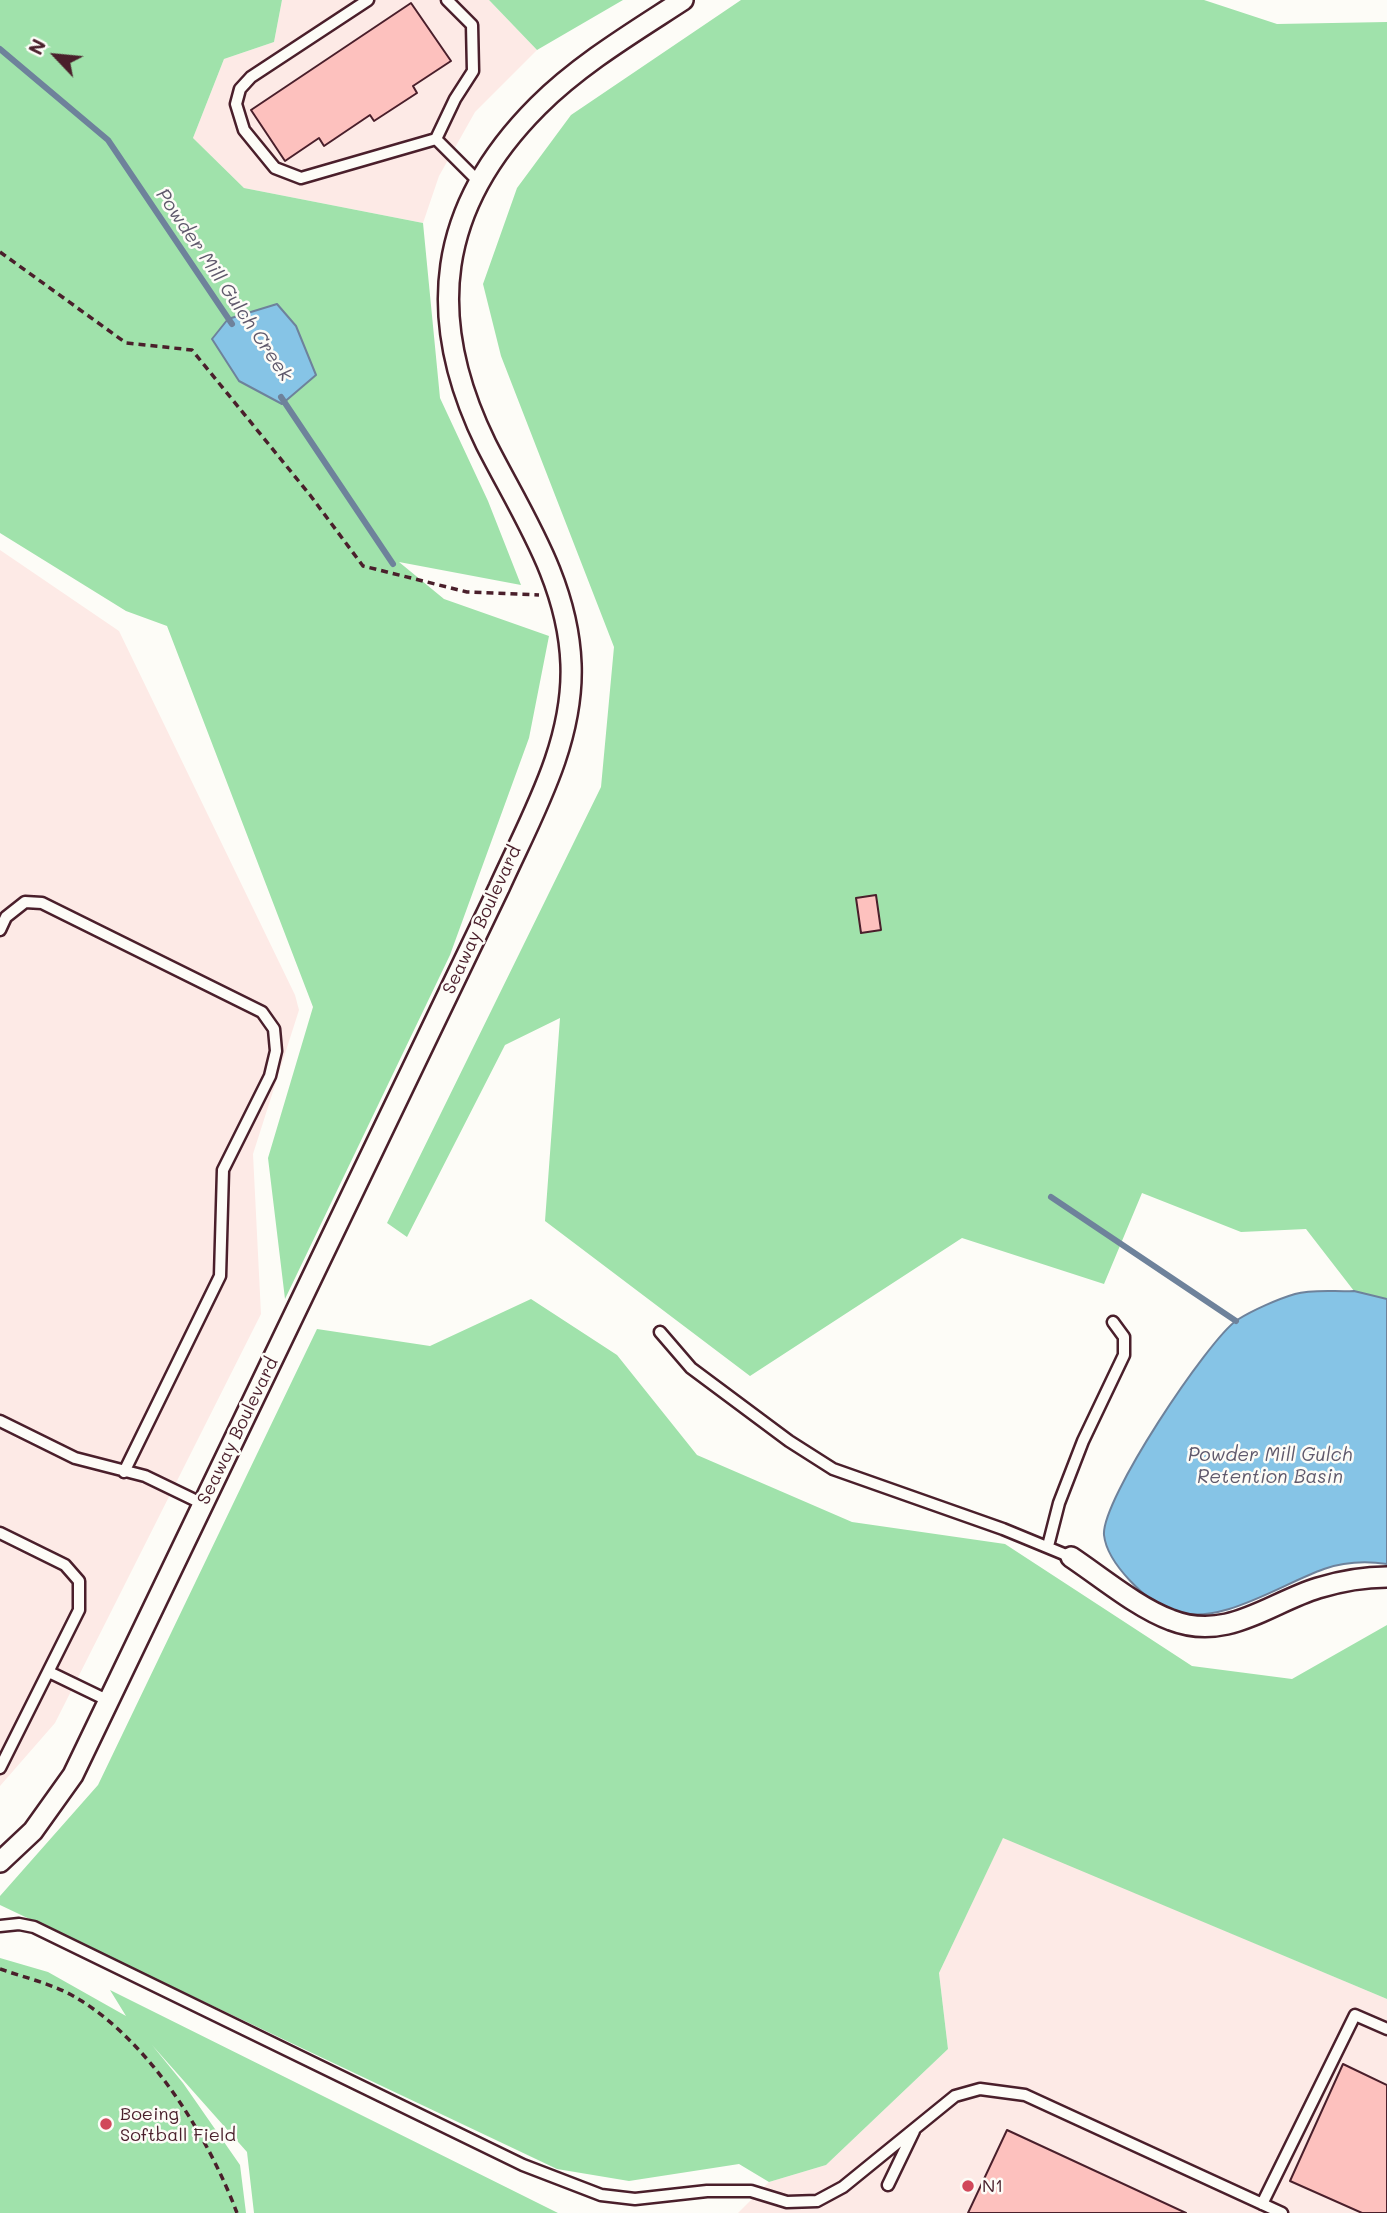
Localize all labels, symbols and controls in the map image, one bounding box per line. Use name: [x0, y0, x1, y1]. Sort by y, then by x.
north arrow: [21, 21, 91, 91]
text: N: [22, 35, 51, 59]
water label: Powder Mill Gulch Creek: [151, 184, 297, 386]
street label: Seaway Boulevard: [438, 842, 526, 998]
street label: Seaway Boulevard: [193, 1354, 283, 1508]
water label: Powder Mill Gulch Retention Basin: [1188, 1444, 1352, 1488]
place label: Boeing Softball Field: [120, 2103, 236, 2146]
marker: Boeing Softball Field: [98, 2116, 114, 2132]
place label: N1: [982, 2175, 1003, 2197]
marker: N1: [960, 2178, 976, 2194]

